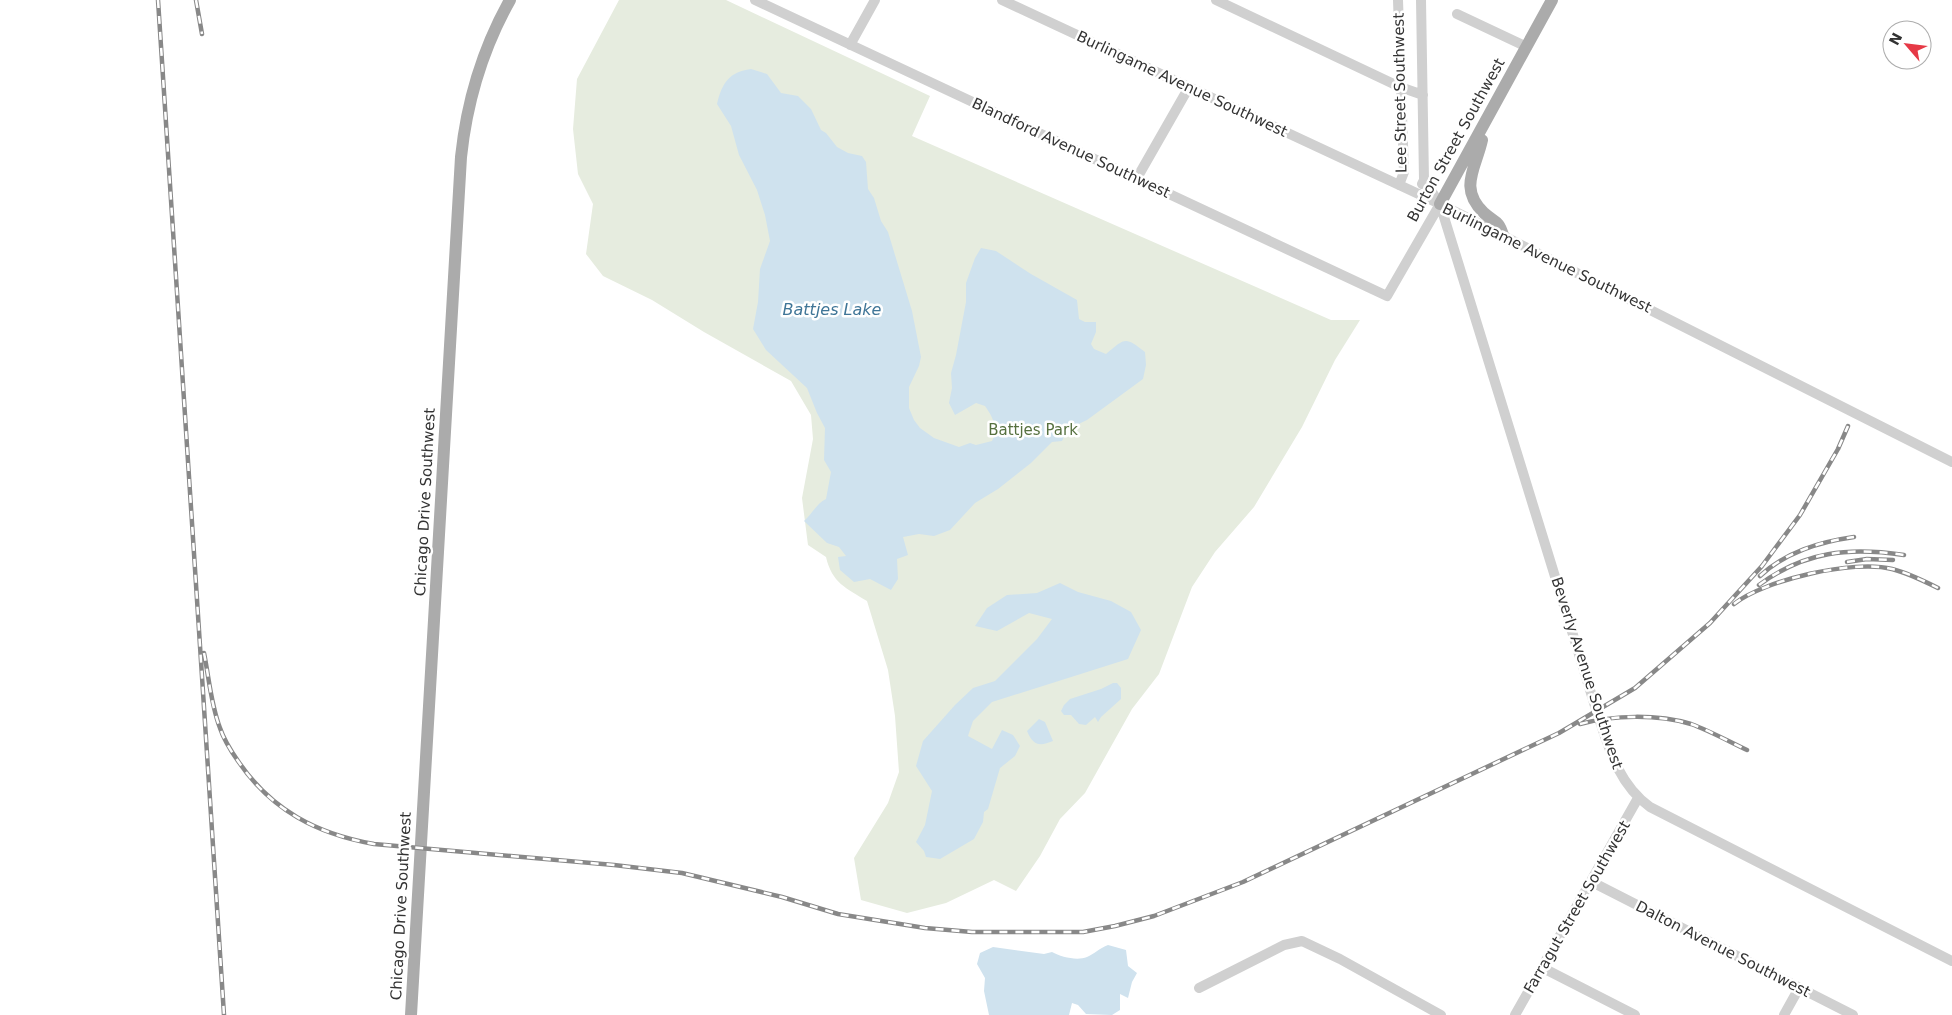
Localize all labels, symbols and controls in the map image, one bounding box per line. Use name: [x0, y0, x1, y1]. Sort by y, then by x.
street label: Lee Street Southwest: [1390, 13, 1410, 173]
north arrow: [1882, 20, 1932, 70]
street label: Burlingame Avenue Southwest: [1074, 27, 1290, 141]
text: N: [1886, 30, 1905, 48]
street label: Burton Street Southwest: [1403, 55, 1509, 225]
street label: Blandford Avenue Southwest: [969, 94, 1173, 202]
street label: Burlingame Avenue Southwest: [1440, 199, 1655, 317]
water label: Battjes Lake: [783, 300, 882, 319]
street label: Chicago Drive Southwest: [411, 407, 439, 597]
park label: Battjes Park: [988, 421, 1078, 439]
street label: Beverly Avenue Southwest: [1547, 575, 1627, 771]
street label: Chicago Drive Southwest: [387, 811, 415, 1001]
street label: Farragut Street Southwest: [1520, 817, 1634, 997]
street label: Dalton Avenue Southwest: [1633, 897, 1813, 1001]

